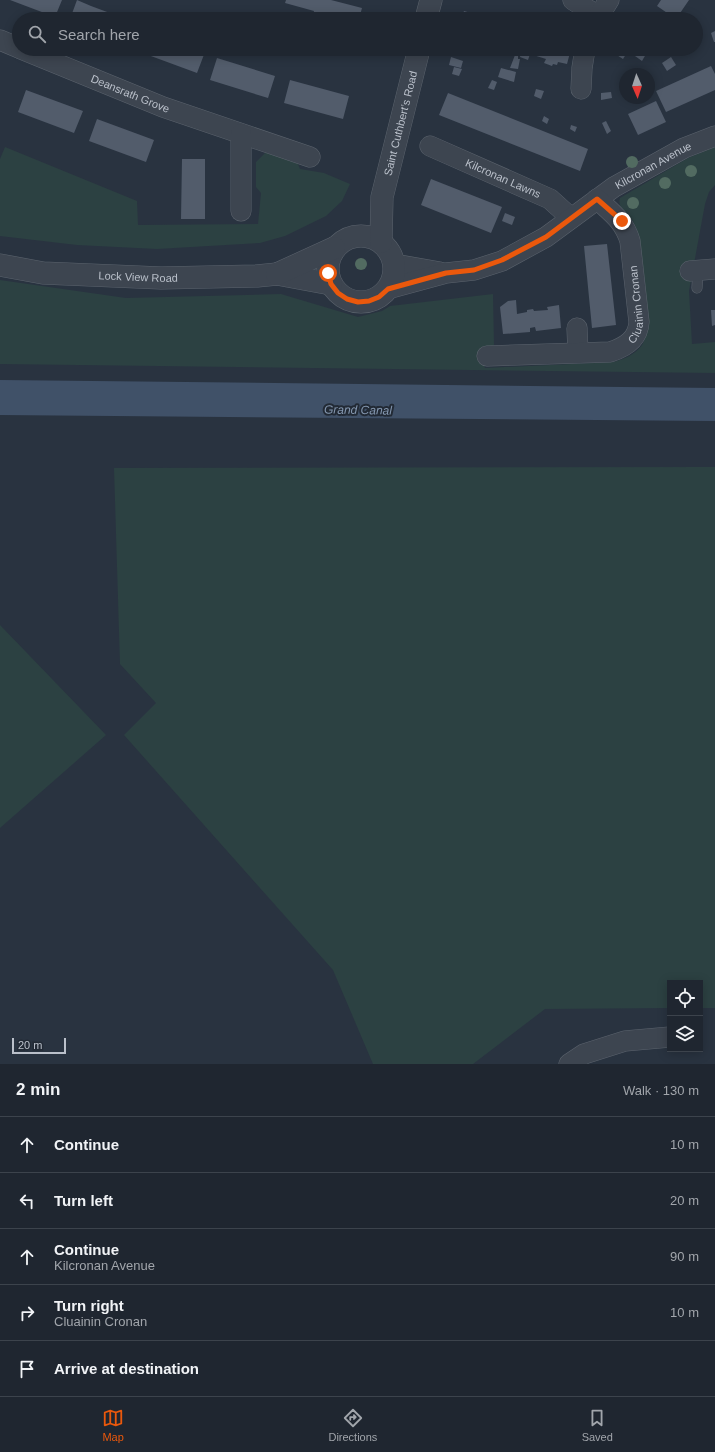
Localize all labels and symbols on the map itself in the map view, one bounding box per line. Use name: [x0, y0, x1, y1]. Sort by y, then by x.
north arrow: [619, 68, 655, 104]
street label: Saint Cuthbert’s Road: [382, 70, 419, 177]
street label: Deansrath Grove: [89, 72, 171, 115]
street label: Kilcronan Avenue: [613, 140, 693, 191]
street label: Kilcronan Lawns: [464, 157, 543, 200]
route end: [613, 212, 631, 230]
route start: [319, 264, 337, 282]
street label: Cluainin Cronan: [625, 265, 645, 346]
street label: Lock View Road: [98, 269, 178, 284]
water label: Grand Canal: [324, 402, 392, 418]
scale bar: [12, 1036, 66, 1055]

